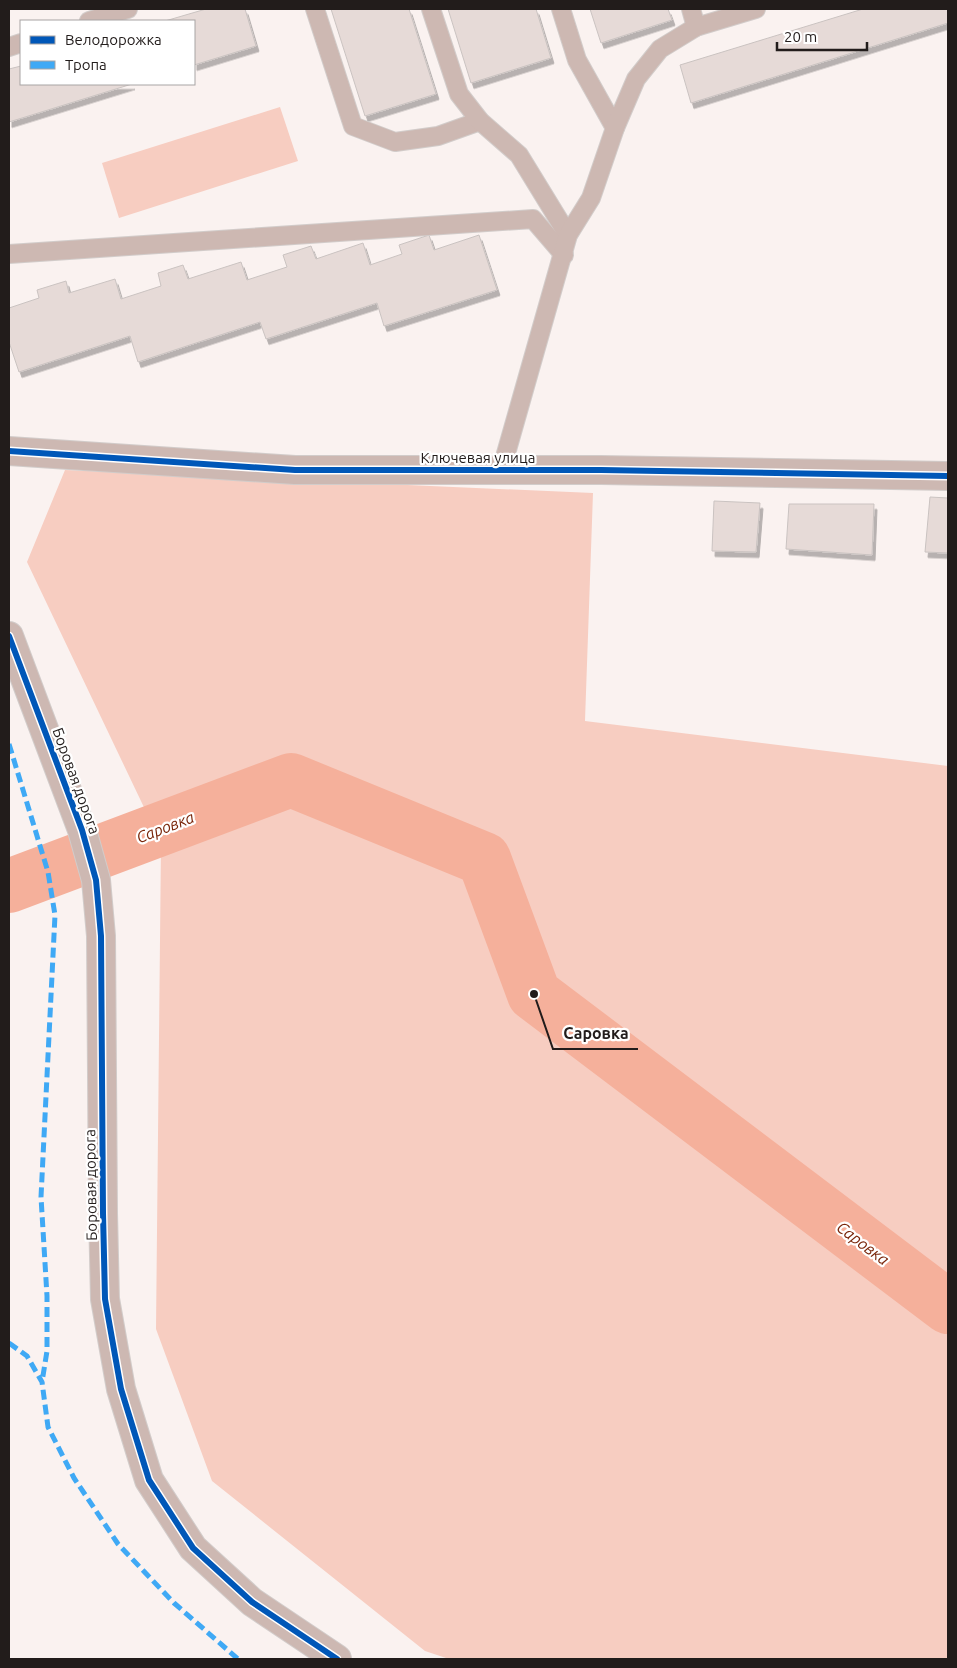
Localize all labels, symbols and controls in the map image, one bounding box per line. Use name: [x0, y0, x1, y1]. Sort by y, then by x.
legend: [20, 20, 195, 85]
scale bar: [777, 20, 867, 52]
text: 20 m: [784, 28, 817, 45]
text: Велодорожка: [65, 31, 162, 48]
text: Тропа: [65, 56, 107, 73]
street label: Ключевая улица: [421, 449, 535, 466]
street label: Боровая дорога: [49, 725, 104, 836]
water label: Саровка: [134, 808, 197, 846]
callout: Саровка: [553, 1018, 638, 1049]
text: Саровка: [563, 1024, 629, 1042]
street label: Боровая дорога: [81, 1129, 100, 1241]
water label: Саровка: [833, 1218, 893, 1269]

